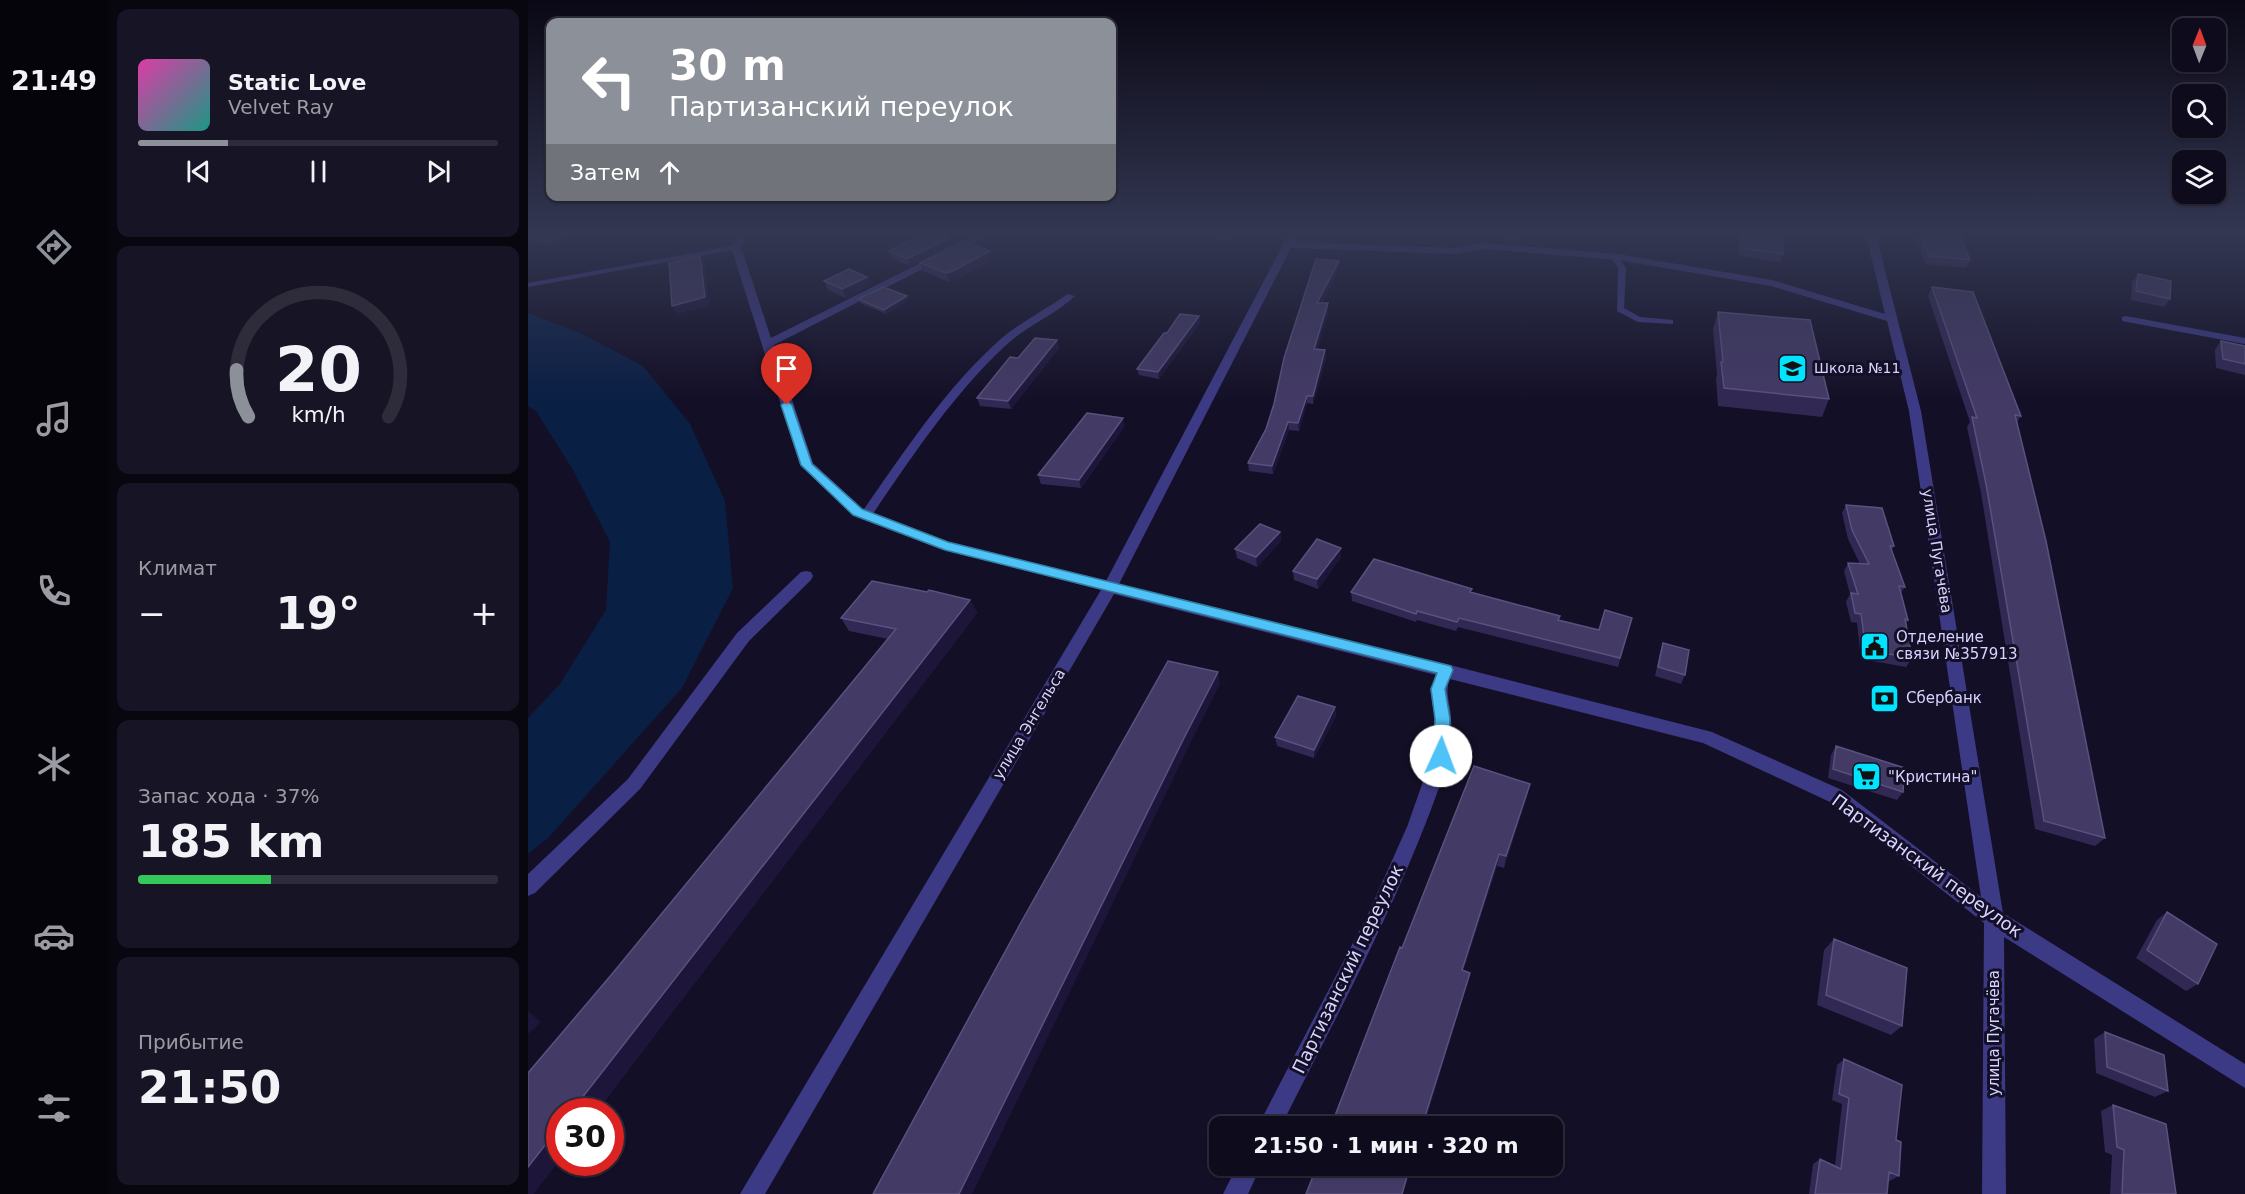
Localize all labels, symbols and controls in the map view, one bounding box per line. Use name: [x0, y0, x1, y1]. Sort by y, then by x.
north arrow: [2172, 18, 2226, 72]
map controls: [2172, 18, 2226, 204]
text: 30 m: [669, 41, 786, 90]
icon: left: [570, 42, 648, 120]
text: 21:49: [11, 65, 97, 96]
text: Static Love: [228, 70, 366, 95]
button: search: [2172, 84, 2226, 138]
text: Партизанский переулок: [669, 91, 1014, 122]
text: Velvet Ray: [228, 95, 334, 119]
button: layers: [2172, 150, 2226, 204]
icon: previous: [182, 155, 215, 188]
icon: pause: [302, 155, 335, 188]
icon: next: [422, 155, 455, 188]
icon: ahead: [653, 156, 686, 189]
text: Затем: [570, 160, 641, 185]
icon: directions: [33, 226, 75, 268]
text: 20: [275, 333, 361, 406]
pin: [761, 343, 812, 405]
icon: arrive: [770, 352, 803, 385]
school or university icon: Школа №11: [1777, 352, 1809, 384]
place label: Школа №11: [1814, 360, 1900, 376]
icon: music: [33, 398, 75, 440]
text: km/h: [291, 402, 345, 427]
street label: улица Пугачёва: [1918, 487, 1956, 615]
text: Климат: [138, 556, 217, 580]
icon: phone: [33, 570, 75, 612]
text: 19°: [275, 587, 361, 640]
text: −: [138, 594, 166, 633]
text: +: [470, 594, 498, 633]
place label: Отделение связи №357913: [1896, 628, 2017, 663]
public building icon: Отделение связи №357913: [1859, 630, 1891, 662]
street label: улица Энгельса: [989, 666, 1069, 782]
bank icon: Сбербанк: [1869, 682, 1901, 714]
place label: Сбербанк: [1906, 689, 1982, 707]
position arrow: [1409, 724, 1473, 788]
icon: climate: [33, 743, 75, 785]
supermarket icon: "Кристина": [1851, 761, 1883, 793]
place label: "Кристина": [1888, 768, 1977, 786]
text: Запас хода · 37%: [138, 784, 319, 808]
street label: Партизанский переулок: [1828, 790, 2027, 942]
text: 185 km: [138, 815, 324, 868]
street label: Партизанский переулок: [1288, 861, 1407, 1077]
icon: car: [33, 915, 75, 957]
street label: улица Пугачёва: [1985, 970, 2003, 1096]
text: Прибытие: [138, 1030, 244, 1054]
text: 21:50: [138, 1061, 281, 1114]
icon: filters: [33, 1087, 75, 1129]
speed limit sign: 30: [546, 1098, 624, 1176]
text: 21:50 · 1 мин · 320 m: [1253, 1133, 1519, 1158]

